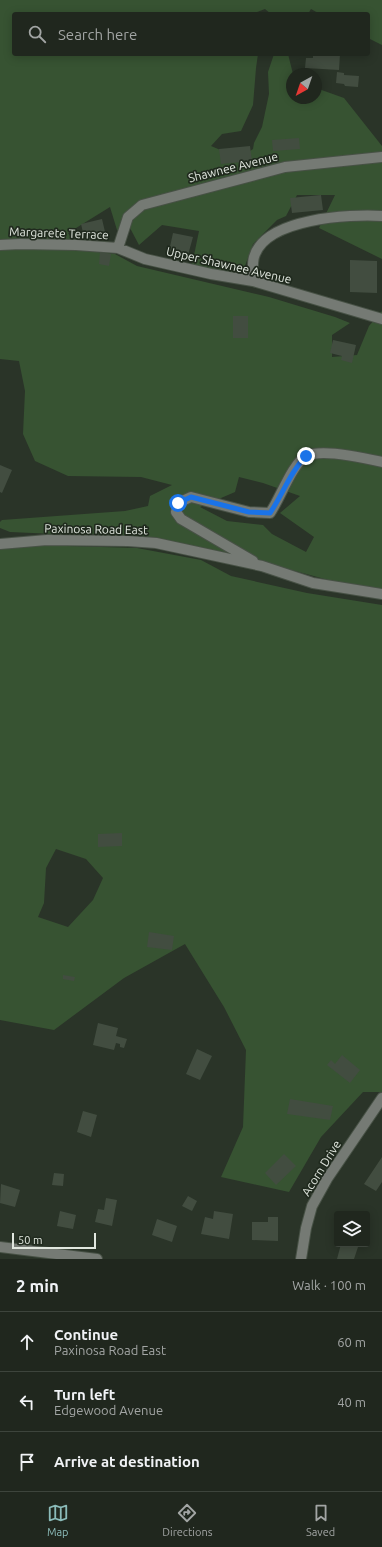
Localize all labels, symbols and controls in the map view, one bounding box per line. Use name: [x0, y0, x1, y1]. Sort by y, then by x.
search box: [12, 12, 370, 56]
icon: search: [26, 23, 48, 45]
text: Search here: [58, 26, 137, 43]
north arrow: [286, 68, 322, 104]
street label: Shawnee Avenue: [187, 150, 279, 184]
street label: Margarete Terrace: [9, 225, 109, 241]
street label: Upper Shawnee Avenue: [165, 244, 293, 286]
route end: [297, 447, 315, 465]
route start: [169, 494, 187, 512]
street label: Paxinosa Road East: [44, 522, 148, 536]
street label: Acorn Drive: [299, 1138, 343, 1198]
map controls: [334, 1211, 370, 1247]
button: layers: [334, 1211, 370, 1247]
scale bar: [12, 1231, 96, 1250]
text: 50 m: [18, 1234, 42, 1246]
text: 2 min: [16, 1276, 59, 1295]
text: Walk · 100 m: [292, 1278, 366, 1292]
text: Continue: [54, 1326, 118, 1343]
icon: ahead: [16, 1331, 38, 1353]
text: 60 m: [337, 1335, 366, 1349]
text: Paxinosa Road East: [54, 1343, 166, 1357]
text: Turn left: [54, 1386, 115, 1403]
icon: left: [16, 1391, 38, 1413]
text: 40 m: [337, 1395, 366, 1409]
text: Edgewood Avenue: [54, 1403, 163, 1417]
icon: arrive: [16, 1451, 38, 1473]
text: Arrive at destination: [54, 1453, 200, 1470]
tab: Map: [47, 1502, 69, 1538]
tab: Directions: [162, 1502, 212, 1538]
tab: Saved: [306, 1502, 335, 1538]

